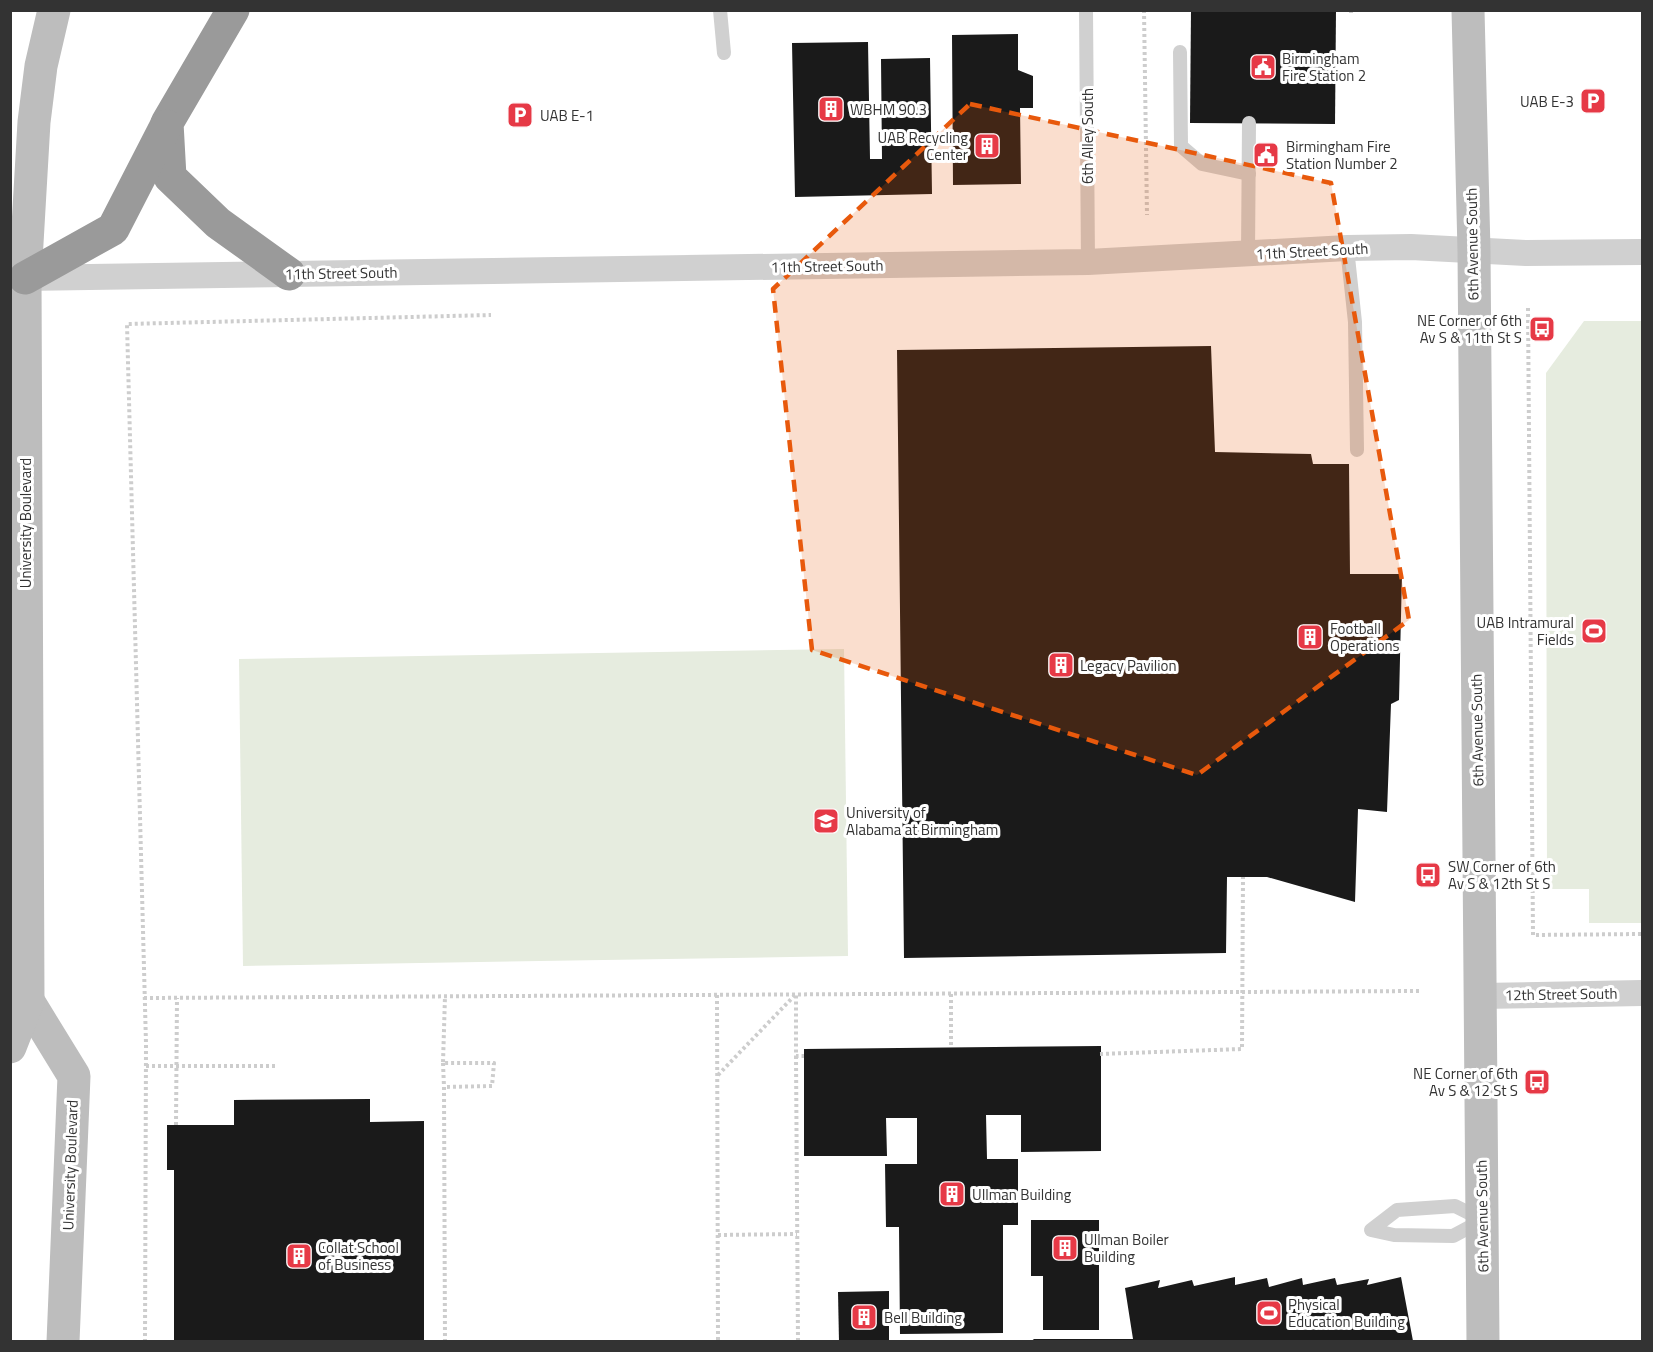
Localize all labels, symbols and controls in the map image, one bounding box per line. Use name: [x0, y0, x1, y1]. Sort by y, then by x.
place label: Birmingham Fire Station 2: [1282, 47, 1366, 87]
public building icon: Birmingham Fire Station 2: [1248, 52, 1278, 82]
parking icon: UAB E-3: [1578, 86, 1608, 116]
street label: 6th Alley South: [1076, 88, 1099, 184]
place label: UAB E-3: [1520, 90, 1574, 113]
building icon: WBHM 90.3: [816, 94, 846, 124]
place label: WBHM 90.3: [850, 98, 927, 121]
parking icon: UAB E-1: [505, 100, 535, 130]
place label: UAB E-1: [540, 104, 594, 127]
place label: UAB Recycling Center: [878, 126, 968, 166]
building icon: UAB Recycling Center: [972, 131, 1002, 161]
place label: Birmingham Fire Station Number 2: [1286, 135, 1398, 175]
public building icon: Birmingham Fire Station Number 2: [1251, 140, 1281, 170]
street label: 6th Avenue South: [1460, 188, 1484, 300]
street label: 11th Street South: [1255, 237, 1369, 265]
street label: 11th Street South: [770, 254, 884, 278]
street label: 11th Street South: [284, 261, 398, 285]
place label: NE Corner of 6th Av S & 11th St S: [1417, 309, 1522, 349]
bus stop icon: NE Corner of 6th Av S & 11th St S: [1527, 314, 1557, 344]
street label: University Boulevard: [14, 458, 37, 588]
place label: UAB Intramural Fields: [1477, 611, 1574, 651]
sports icon: UAB Intramural Fields: [1579, 616, 1609, 646]
place label: Football Operations: [1330, 617, 1400, 657]
building icon: Football Operations: [1295, 622, 1325, 652]
building icon: Legacy Pavilion: [1046, 650, 1076, 680]
place label: Legacy Pavilion: [1080, 654, 1176, 677]
street label: 6th Avenue South: [1465, 674, 1489, 786]
place label: University of Alabama at Birmingham: [846, 801, 998, 841]
school or university icon: University of Alabama at Birmingham: [811, 806, 841, 836]
place label: SW Corner of 6th Av S & 12th St S: [1448, 855, 1556, 895]
bus stop icon: SW Corner of 6th Av S & 12th St S: [1413, 860, 1443, 890]
street label: 12th Street South: [1504, 982, 1618, 1006]
place label: NE Corner of 6th Av S & 12 St S: [1413, 1062, 1518, 1102]
bus stop icon: NE Corner of 6th Av S & 12 St S: [1522, 1067, 1552, 1097]
street label: University Boulevard: [56, 1099, 84, 1231]
street label: 6th Avenue South: [1470, 1160, 1494, 1272]
building icon: UIlman Building: [937, 1179, 967, 1209]
place label: UIlman Building: [972, 1183, 1071, 1206]
place label: Ullman Boiler Building: [1084, 1228, 1169, 1268]
building icon: Ullman Boiler Building: [1050, 1233, 1080, 1263]
place label: Collat School of Business: [318, 1236, 399, 1276]
building icon: Collat School of Business: [284, 1241, 314, 1271]
place label: Physical Education Building: [1288, 1293, 1405, 1333]
sports icon: Physical Education Building: [1254, 1298, 1284, 1328]
building icon: Bell Building: [849, 1302, 879, 1332]
place label: Bell Building: [884, 1306, 962, 1329]

